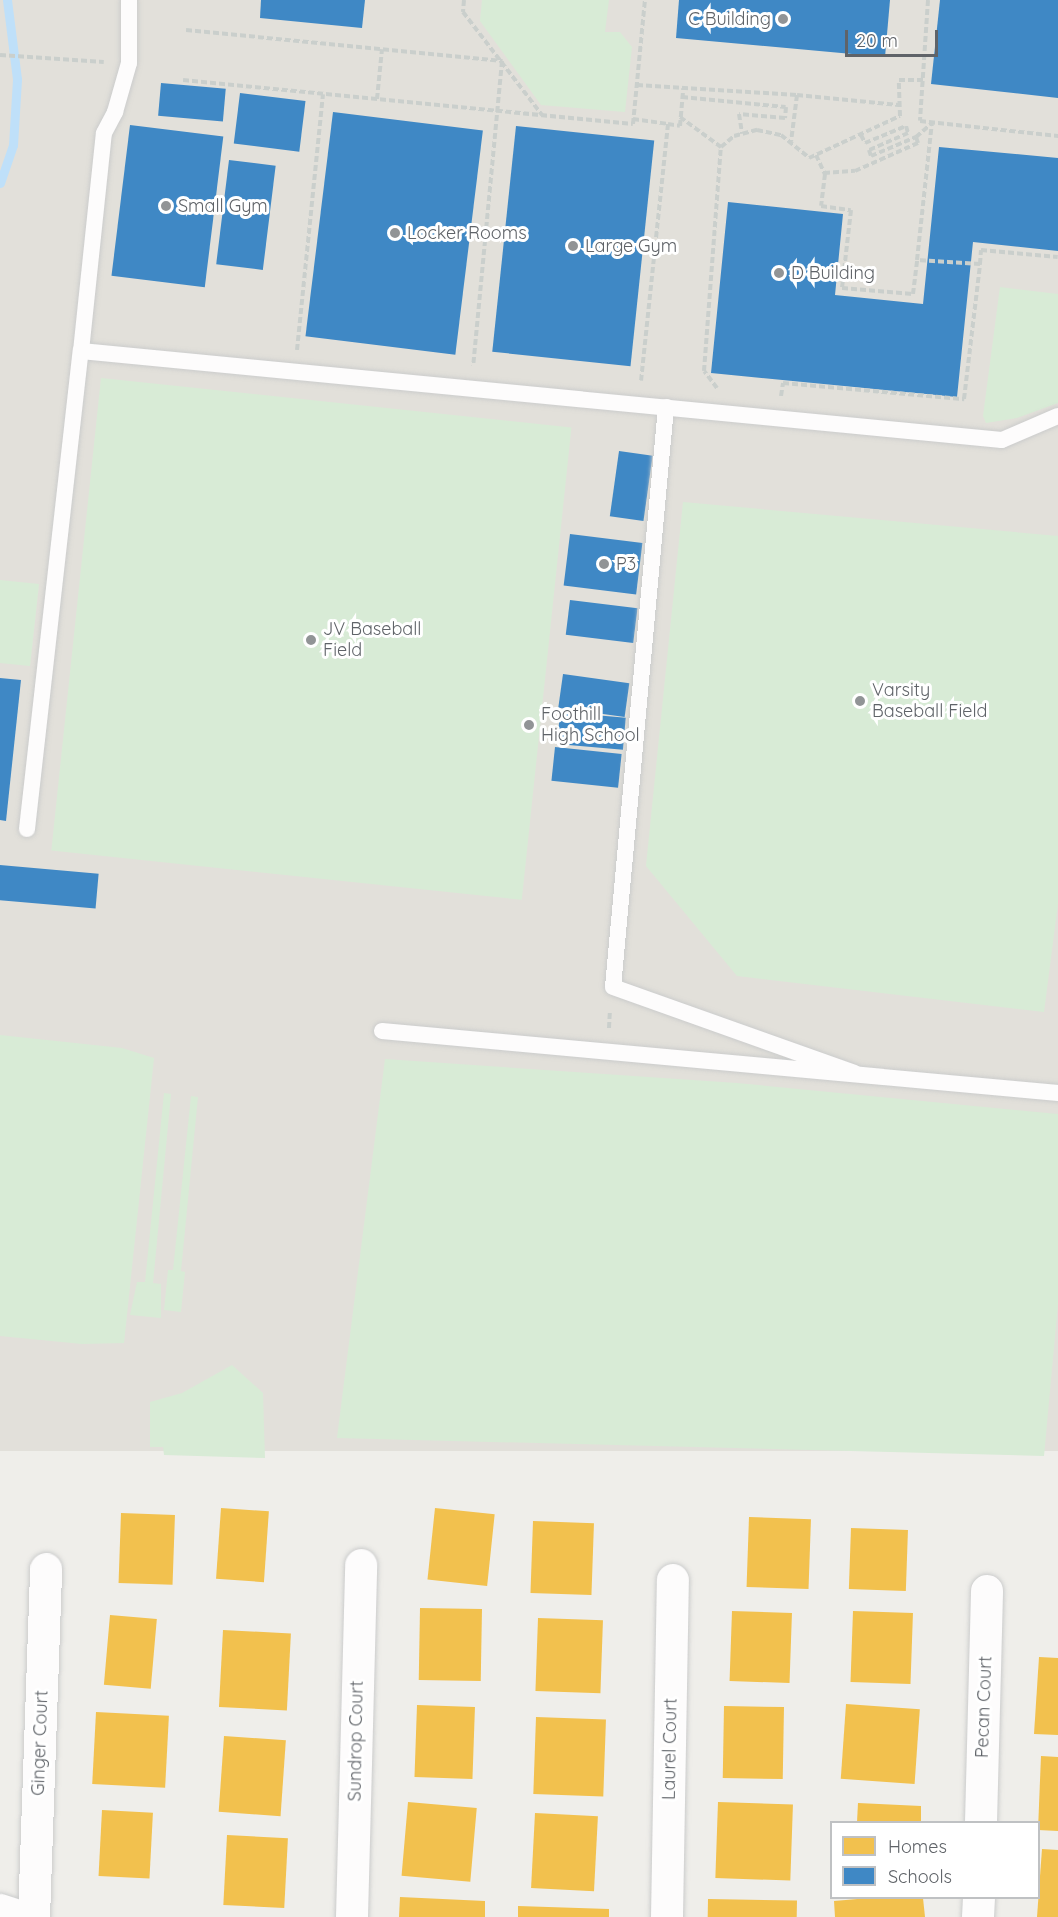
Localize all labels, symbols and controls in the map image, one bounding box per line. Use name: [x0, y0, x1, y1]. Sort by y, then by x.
place label: C Building: [688, 8, 771, 30]
marker: C Building: [776, 12, 790, 26]
scale bar: [848, 18, 941, 56]
text: 20 m: [856, 29, 898, 52]
place label: Small Gym: [178, 195, 268, 217]
marker: Small Gym: [159, 199, 173, 213]
place label: Locker Rooms: [407, 222, 527, 244]
marker: Locker Rooms: [388, 226, 402, 240]
place label: Large Gym: [585, 235, 677, 257]
marker: Large Gym: [566, 239, 580, 253]
place label: D Building: [791, 262, 875, 284]
marker: D Building: [772, 266, 786, 280]
place label: P3: [616, 553, 636, 575]
marker: P3: [597, 557, 611, 571]
place label: JV Baseball Field: [323, 619, 422, 662]
marker: JV Baseball Field: [304, 633, 318, 647]
place label: Varsity Baseball Field: [872, 680, 987, 722]
marker: Varsity Baseball Field: [853, 694, 867, 708]
place label: Foothill High School: [541, 704, 640, 746]
marker: Foothill High School: [522, 718, 536, 732]
street label: Pecan Court: [971, 1656, 997, 1758]
street label: Sundrop Court: [344, 1680, 368, 1802]
street label: Ginger Court: [27, 1690, 53, 1796]
street label: Laurel Court: [658, 1698, 682, 1800]
legend: [830, 1821, 1040, 1899]
text: Homes: [888, 1835, 947, 1858]
text: Schools: [888, 1865, 952, 1888]

